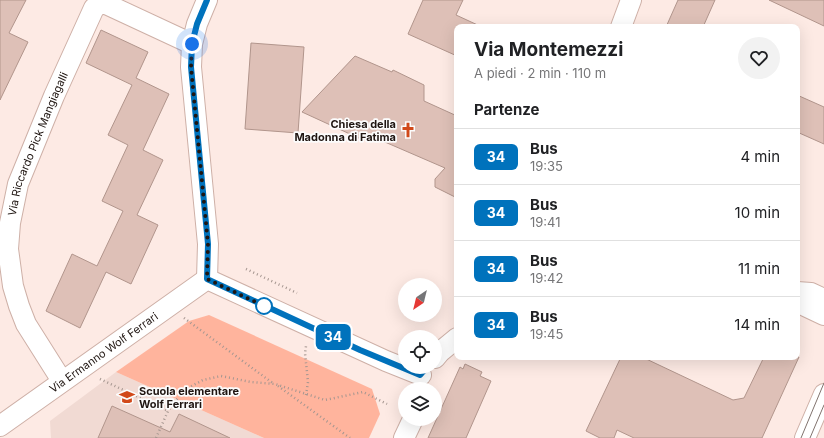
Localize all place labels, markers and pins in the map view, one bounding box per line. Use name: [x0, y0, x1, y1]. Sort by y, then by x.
place label: Chiesa della Madonna di Fatima: [294, 117, 396, 144]
church icon: Chiesa della Madonna di Fatima: [399, 121, 417, 139]
unlabelled marker: [255, 297, 273, 315]
place label: Scuola elementare Wolf Ferrari: [139, 384, 239, 411]
school or university icon: Scuola elementare Wolf Ferrari: [118, 388, 136, 406]

